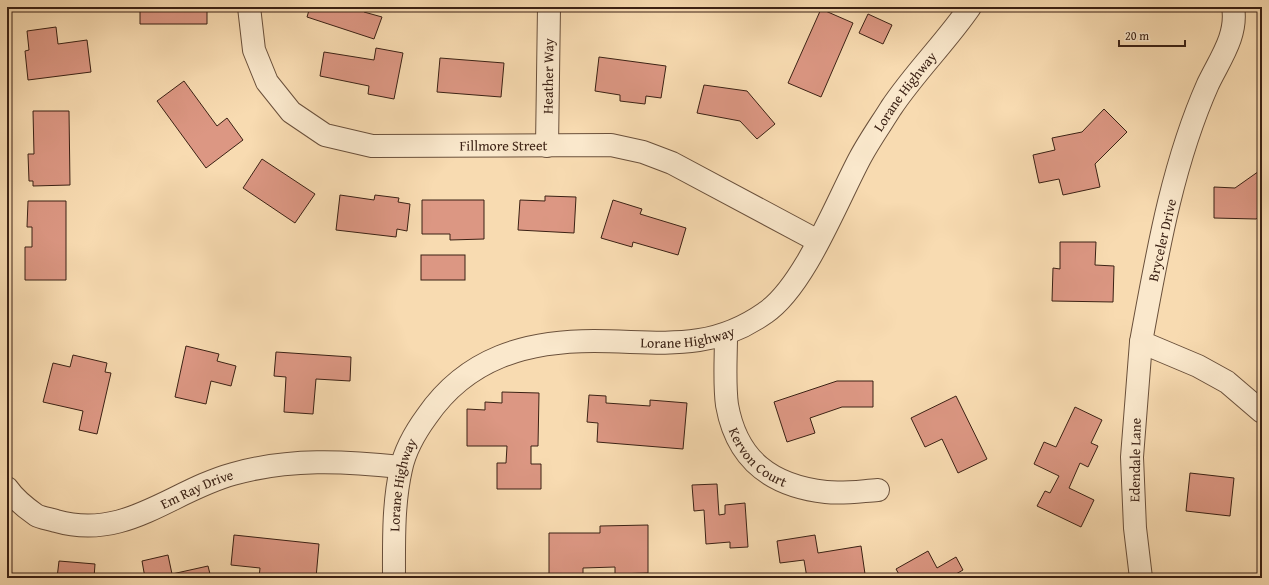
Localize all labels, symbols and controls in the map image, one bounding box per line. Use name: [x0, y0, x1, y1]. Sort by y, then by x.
scale bar: [1119, 22, 1185, 48]
text: 20 m: [1125, 27, 1149, 44]
street label: Heather Way: [537, 38, 559, 114]
street label: Lorane Highway: [869, 47, 941, 135]
street label: Fillmore Street: [459, 135, 547, 156]
street label: Bryceler Drive: [1143, 196, 1181, 283]
street label: Lorane Highway: [640, 321, 738, 353]
street label: Edendale Lane: [1124, 417, 1146, 502]
street label: Kervon Court: [724, 424, 790, 492]
street label: Lorane Highway: [384, 435, 421, 532]
street label: Em Ray Drive: [157, 464, 236, 514]

